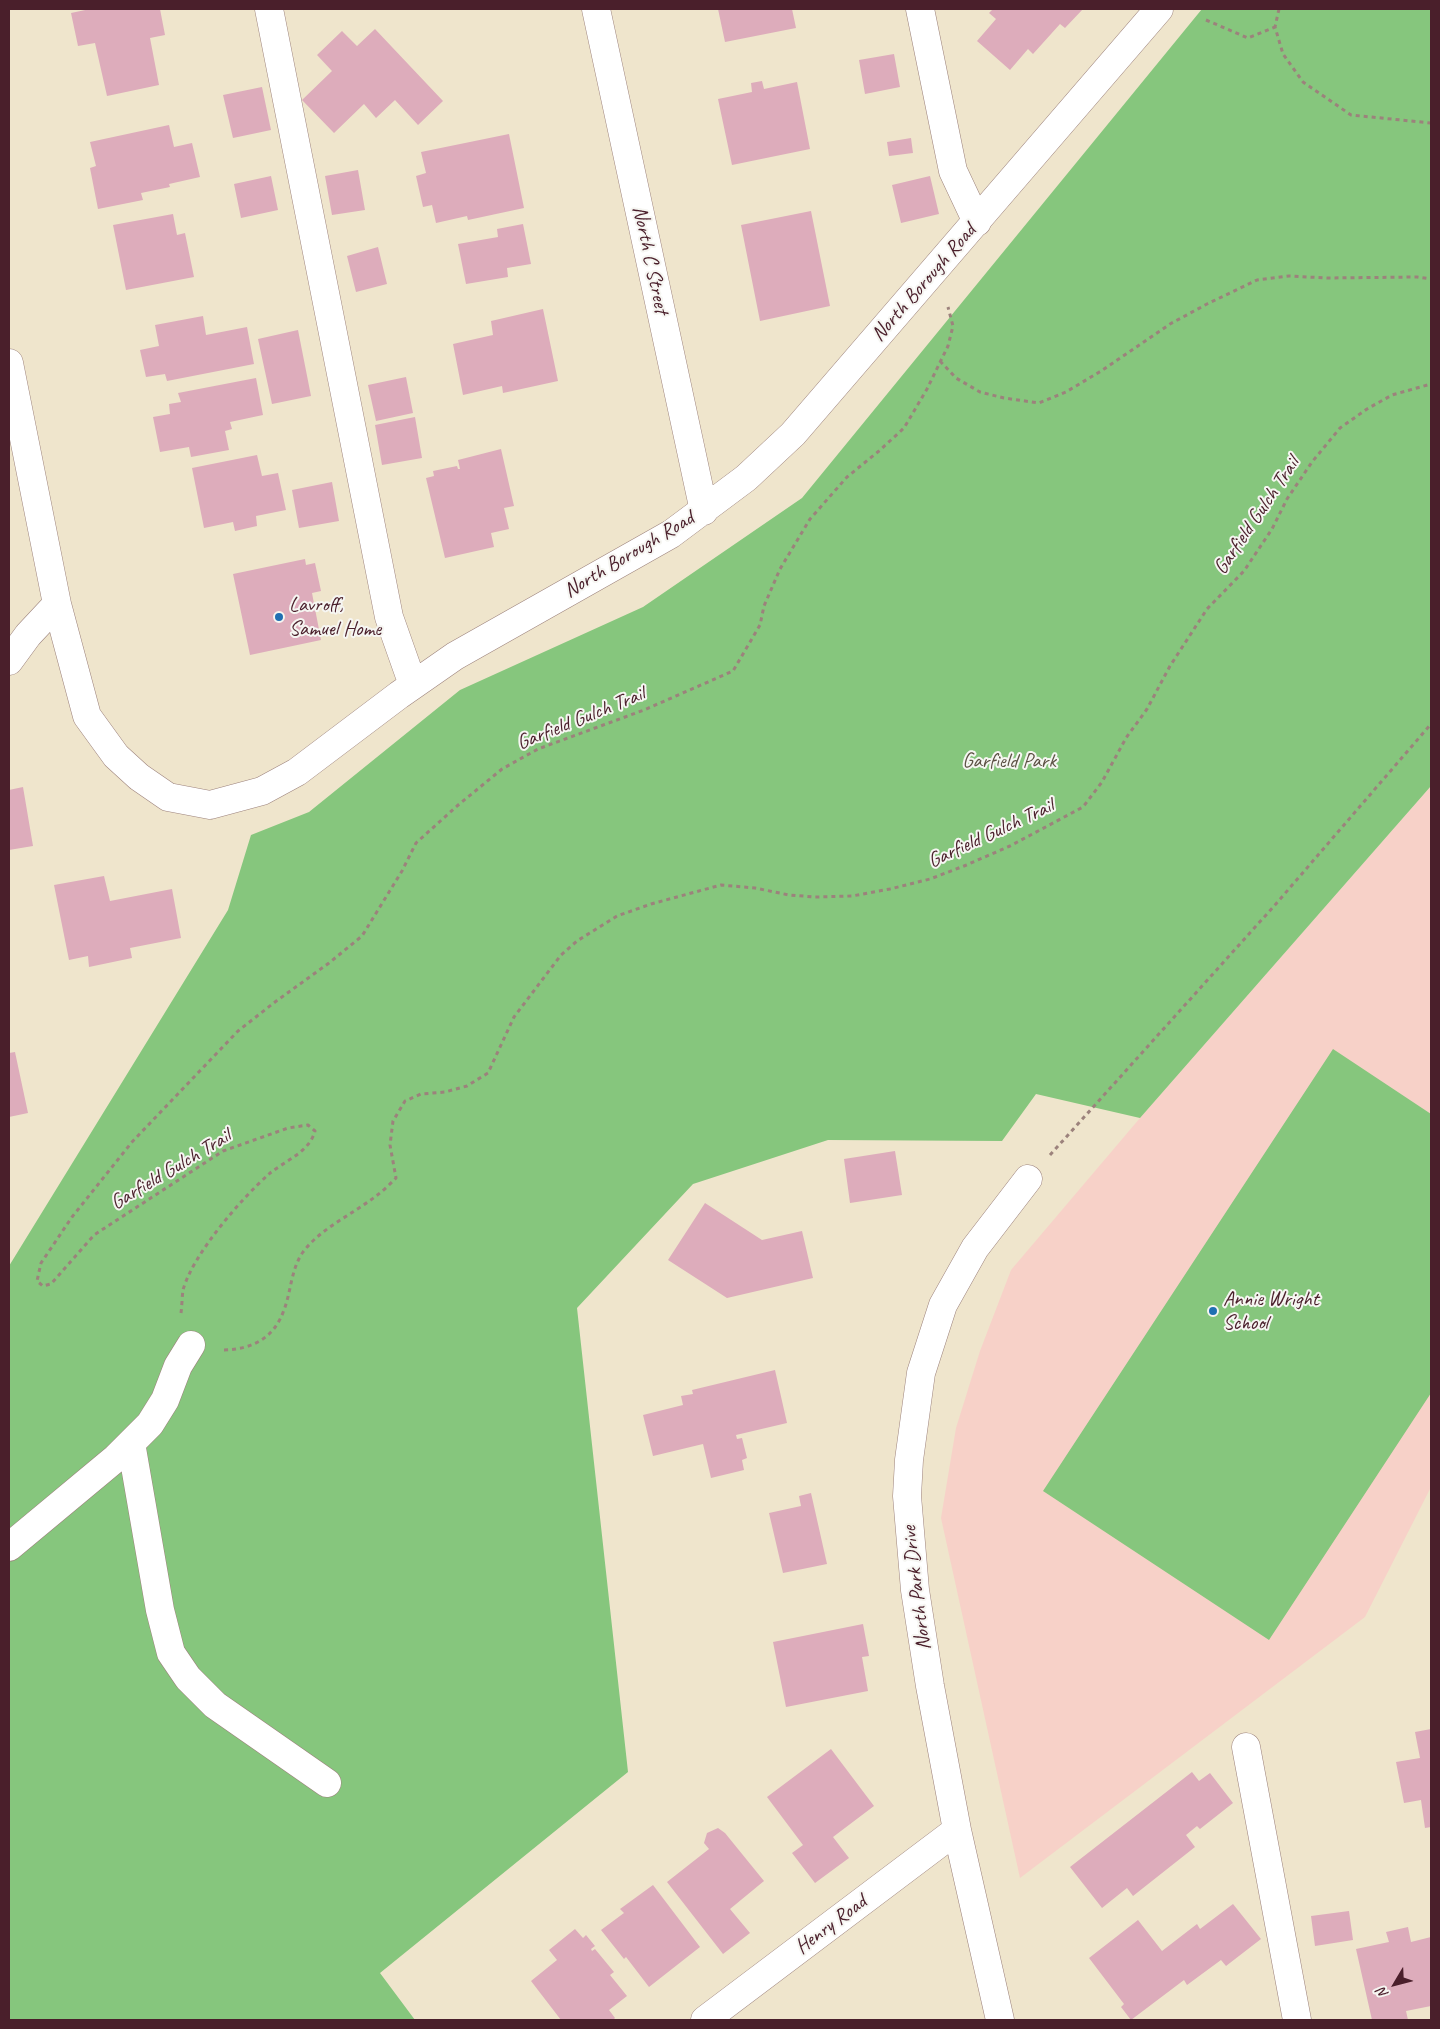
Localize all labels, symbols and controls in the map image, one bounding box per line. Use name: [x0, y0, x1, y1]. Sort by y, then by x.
street label: North C Street: [626, 204, 674, 316]
street label: North Borough Road: [866, 219, 982, 347]
street label: Garfield Gulch Trail: [1209, 453, 1305, 579]
street label: North Borough Road: [559, 506, 699, 604]
place label: Lavroff, Samuel Home: [289, 592, 381, 642]
marker: Lavroff, Samuel Home: [273, 611, 285, 623]
street label: Garfield Gulch Trail: [513, 682, 649, 756]
park label: Garfield Park: [962, 748, 1056, 774]
street label: Garfield Gulch Trail: [924, 794, 1058, 874]
street label: Garfield Gulch Trail: [106, 1124, 236, 1216]
place label: Annie Wright School: [1223, 1286, 1319, 1336]
marker: Annie Wright School: [1207, 1305, 1219, 1317]
street label: North Park Drive: [897, 1524, 937, 1652]
street label: Henry Road: [790, 1890, 872, 1960]
north arrow: [1370, 1959, 1420, 2009]
text: N: [1373, 1985, 1392, 2002]

